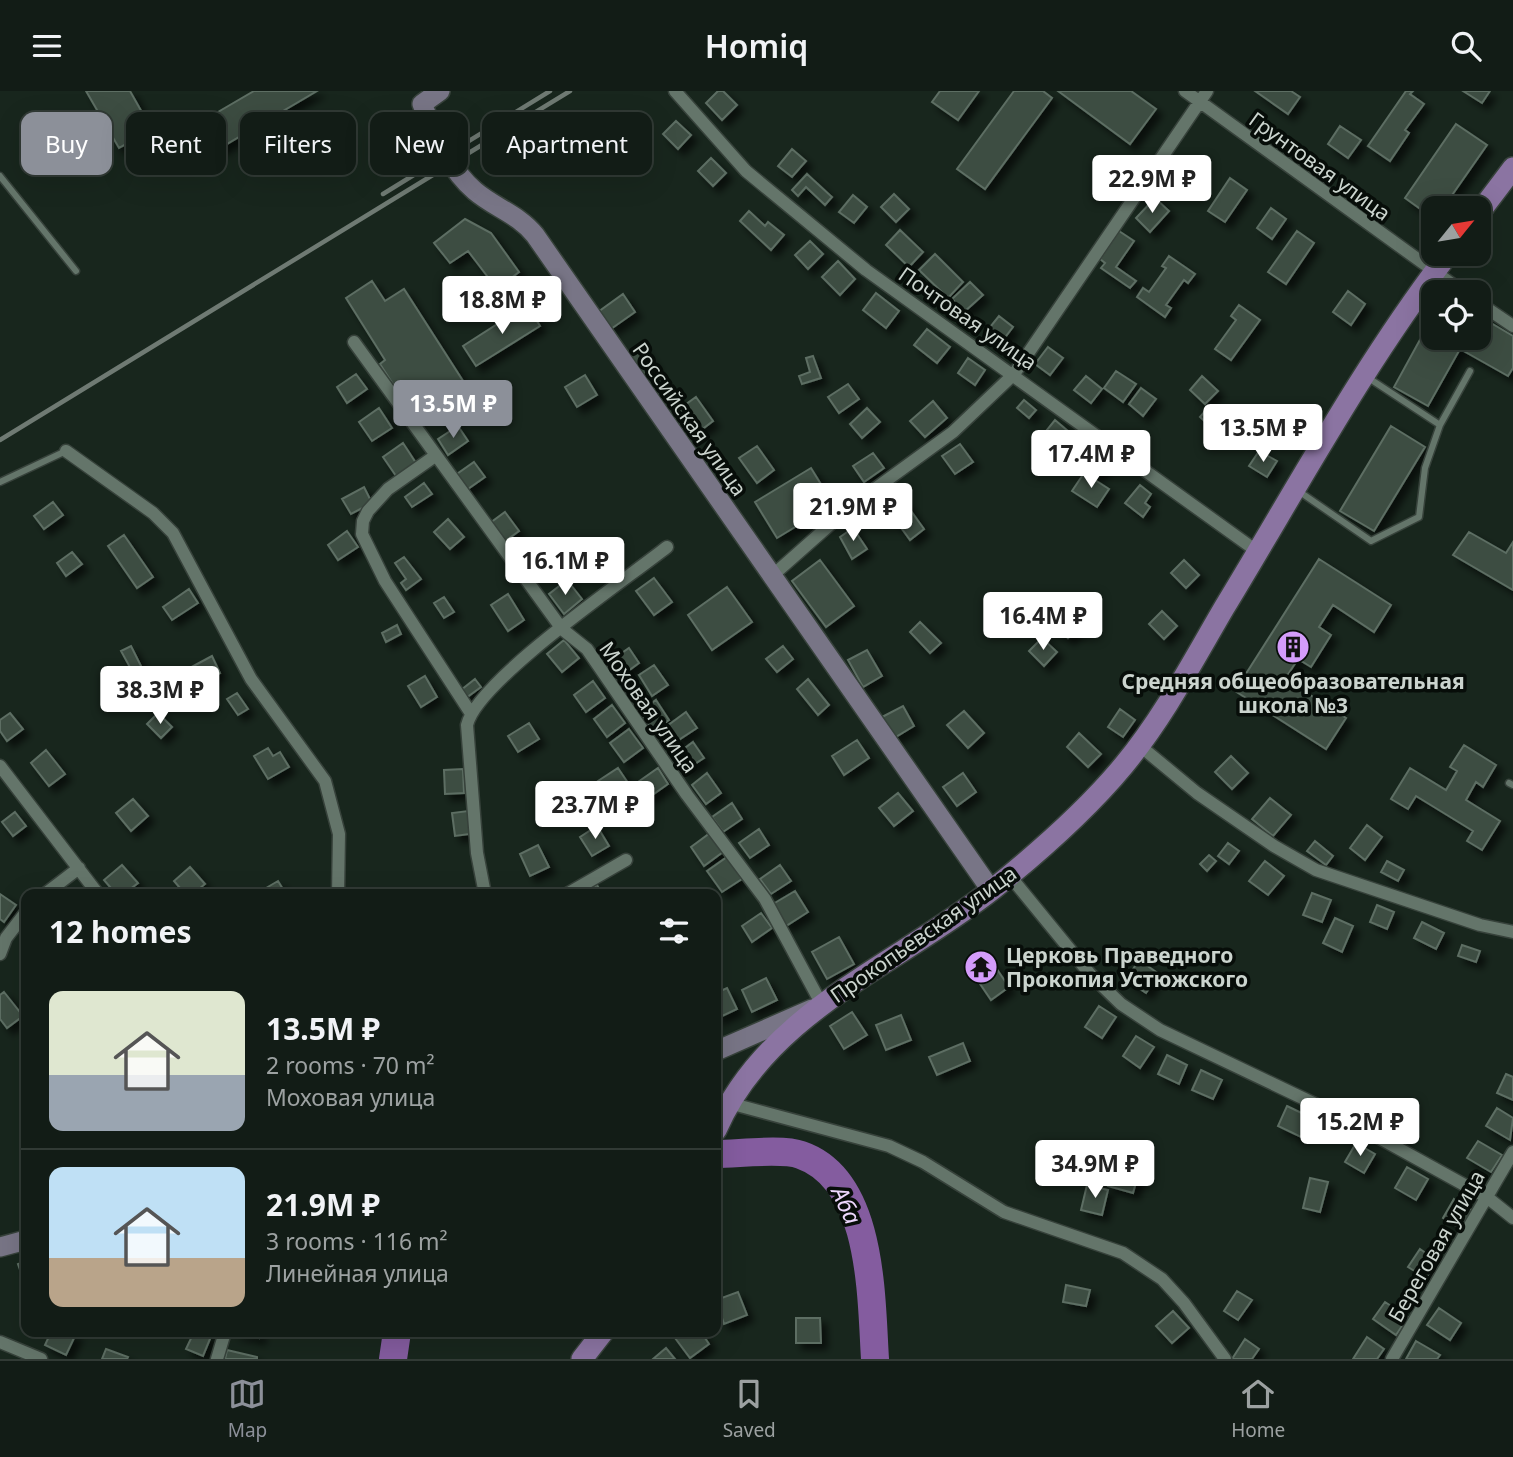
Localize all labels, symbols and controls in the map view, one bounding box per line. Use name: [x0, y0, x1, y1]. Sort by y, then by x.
text: Homiq: [705, 24, 808, 67]
icon: menu: [28, 27, 66, 65]
icon: search: [1447, 27, 1485, 65]
street label: Грунтовая улица: [1244, 105, 1396, 227]
chip: Buy: [21, 112, 112, 175]
chip: Rent: [126, 112, 226, 175]
chip: Filters: [240, 112, 356, 175]
chip: New: [370, 112, 468, 175]
chip: Apartment: [482, 112, 652, 175]
pin: 22.9M ₽: [1087, 155, 1217, 215]
text: 22.9M ₽: [1108, 162, 1196, 194]
north arrow: [1421, 196, 1491, 266]
map controls: [1421, 196, 1491, 350]
street label: Почтовая улица: [893, 260, 1043, 376]
pin: 18.8M ₽: [437, 277, 567, 336]
button: locate: [1421, 280, 1491, 350]
text: 18.8M ₽: [458, 283, 546, 315]
street label: Российская улица: [627, 337, 753, 501]
pin: 13.5M ₽: [388, 381, 518, 440]
text: 13.5M ₽: [409, 387, 497, 419]
pin: 13.5M ₽: [1198, 405, 1328, 464]
text: 13.5M ₽: [1219, 411, 1307, 443]
pin: 17.4M ₽: [1026, 431, 1156, 490]
text: 17.4M ₽: [1047, 437, 1135, 469]
pin: 21.9M ₽: [788, 483, 918, 543]
text: 21.9M ₽: [809, 490, 897, 522]
pin: 16.1M ₽: [500, 538, 630, 597]
text: 16.1M ₽: [521, 544, 609, 576]
pin: 16.4M ₽: [978, 593, 1108, 652]
text: 16.4M ₽: [999, 599, 1087, 631]
building icon: Средняя общеобразовательная школа №3: [1274, 628, 1312, 666]
street label: Моховая улица: [593, 636, 705, 778]
pin: 38.3M ₽: [95, 667, 225, 726]
place label: Средняя общеобразовательная школа №3: [1121, 667, 1465, 719]
text: 38.3M ₽: [116, 673, 204, 705]
pin: 23.7M ₽: [530, 781, 660, 841]
text: 23.7M ₽: [551, 788, 639, 820]
street label: Прокопьевская улица: [824, 859, 1022, 1009]
text: 12 homes: [49, 911, 192, 952]
icon: filters: [655, 912, 693, 950]
place label: Церковь Праведного Прокопия Устюжского: [1006, 941, 1248, 993]
temple icon: Церковь Праведного Прокопия Устюжского: [962, 948, 1000, 986]
text: 13.5M ₽: [266, 1008, 380, 1049]
icon: home: [105, 1019, 189, 1103]
text: 2 rooms · 70 m²: [266, 1049, 435, 1081]
text: Моховая улица: [266, 1081, 435, 1113]
pin: 15.2M ₽: [1295, 1098, 1425, 1158]
text: 15.2M ₽: [1316, 1105, 1404, 1137]
pin: 34.9M ₽: [1030, 1141, 1160, 1200]
text: 34.9M ₽: [1051, 1147, 1139, 1179]
street label: Береговая улица: [1381, 1165, 1491, 1327]
water label: Аба: [823, 1179, 870, 1229]
text: 21.9M ₽: [266, 1184, 380, 1225]
icon: home: [105, 1195, 189, 1279]
text: 3 rooms · 116 m²: [266, 1225, 448, 1257]
text: Линейная улица: [266, 1257, 449, 1289]
tab: Map: [228, 1375, 267, 1443]
tab: Saved: [723, 1375, 776, 1443]
tab: Home: [1231, 1375, 1285, 1443]

